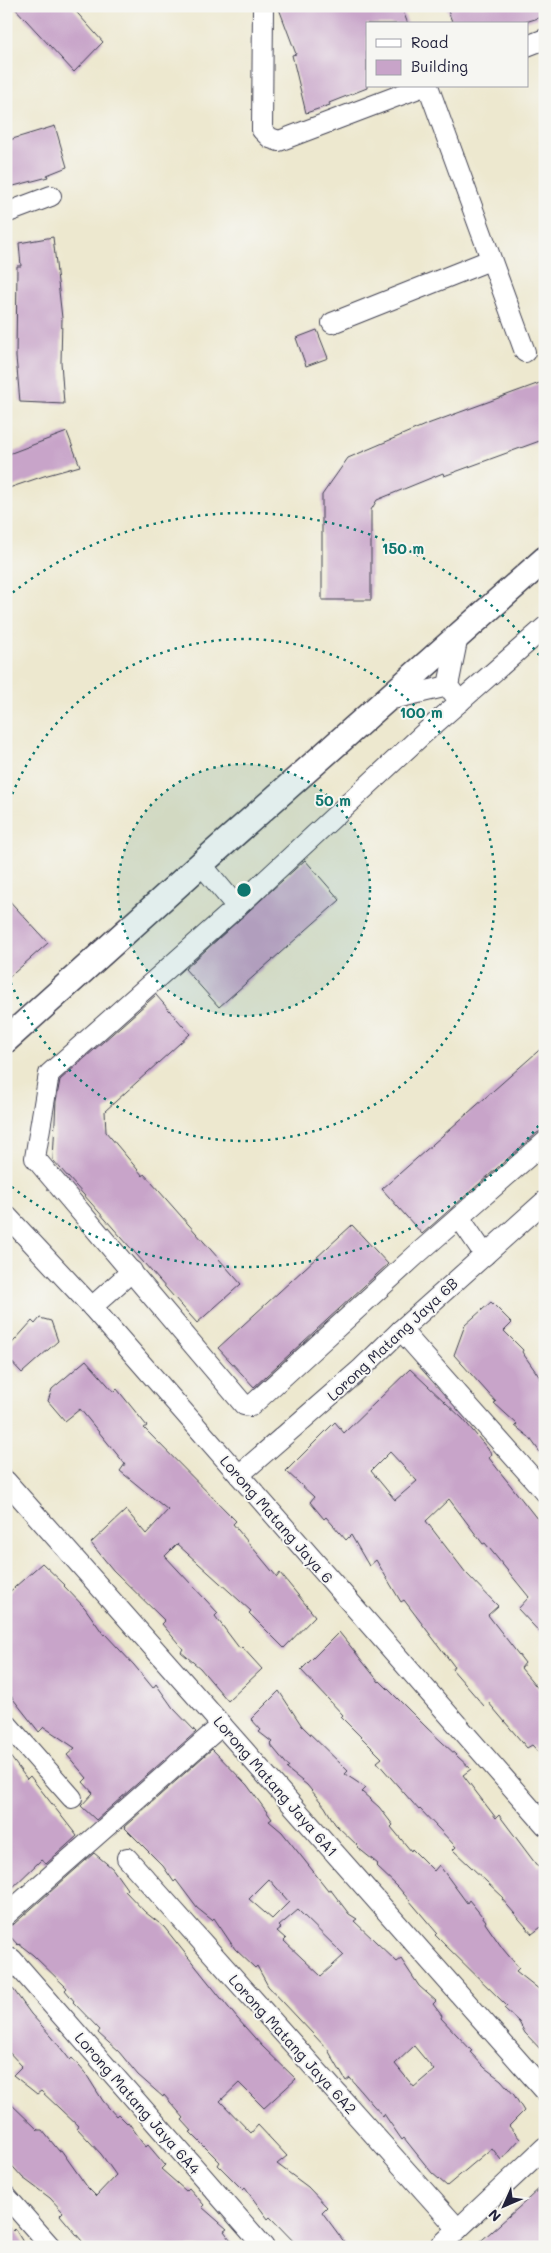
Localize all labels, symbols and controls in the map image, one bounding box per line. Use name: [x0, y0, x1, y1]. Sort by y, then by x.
legend: [366, 22, 528, 88]
text: Road: [411, 32, 448, 52]
text: Building: [411, 56, 468, 76]
text: 150 m: [382, 538, 424, 558]
text: 100 m: [399, 702, 443, 722]
text: 50 m: [315, 790, 351, 810]
centre of rings: [235, 881, 253, 899]
street label: Lorong Matang Jaya 6B: [322, 1273, 462, 1405]
street label: Lorong Matang Jaya 6: [216, 1451, 338, 1587]
street label: Lorong Matang Jaya 6A1: [209, 1712, 343, 1860]
street label: Lorong Matang Jaya 6A2: [225, 1970, 361, 2118]
street label: Lorong Matang Jaya 6A4: [71, 2028, 205, 2178]
north arrow: [478, 2180, 528, 2230]
text: N: [484, 2205, 505, 2226]

